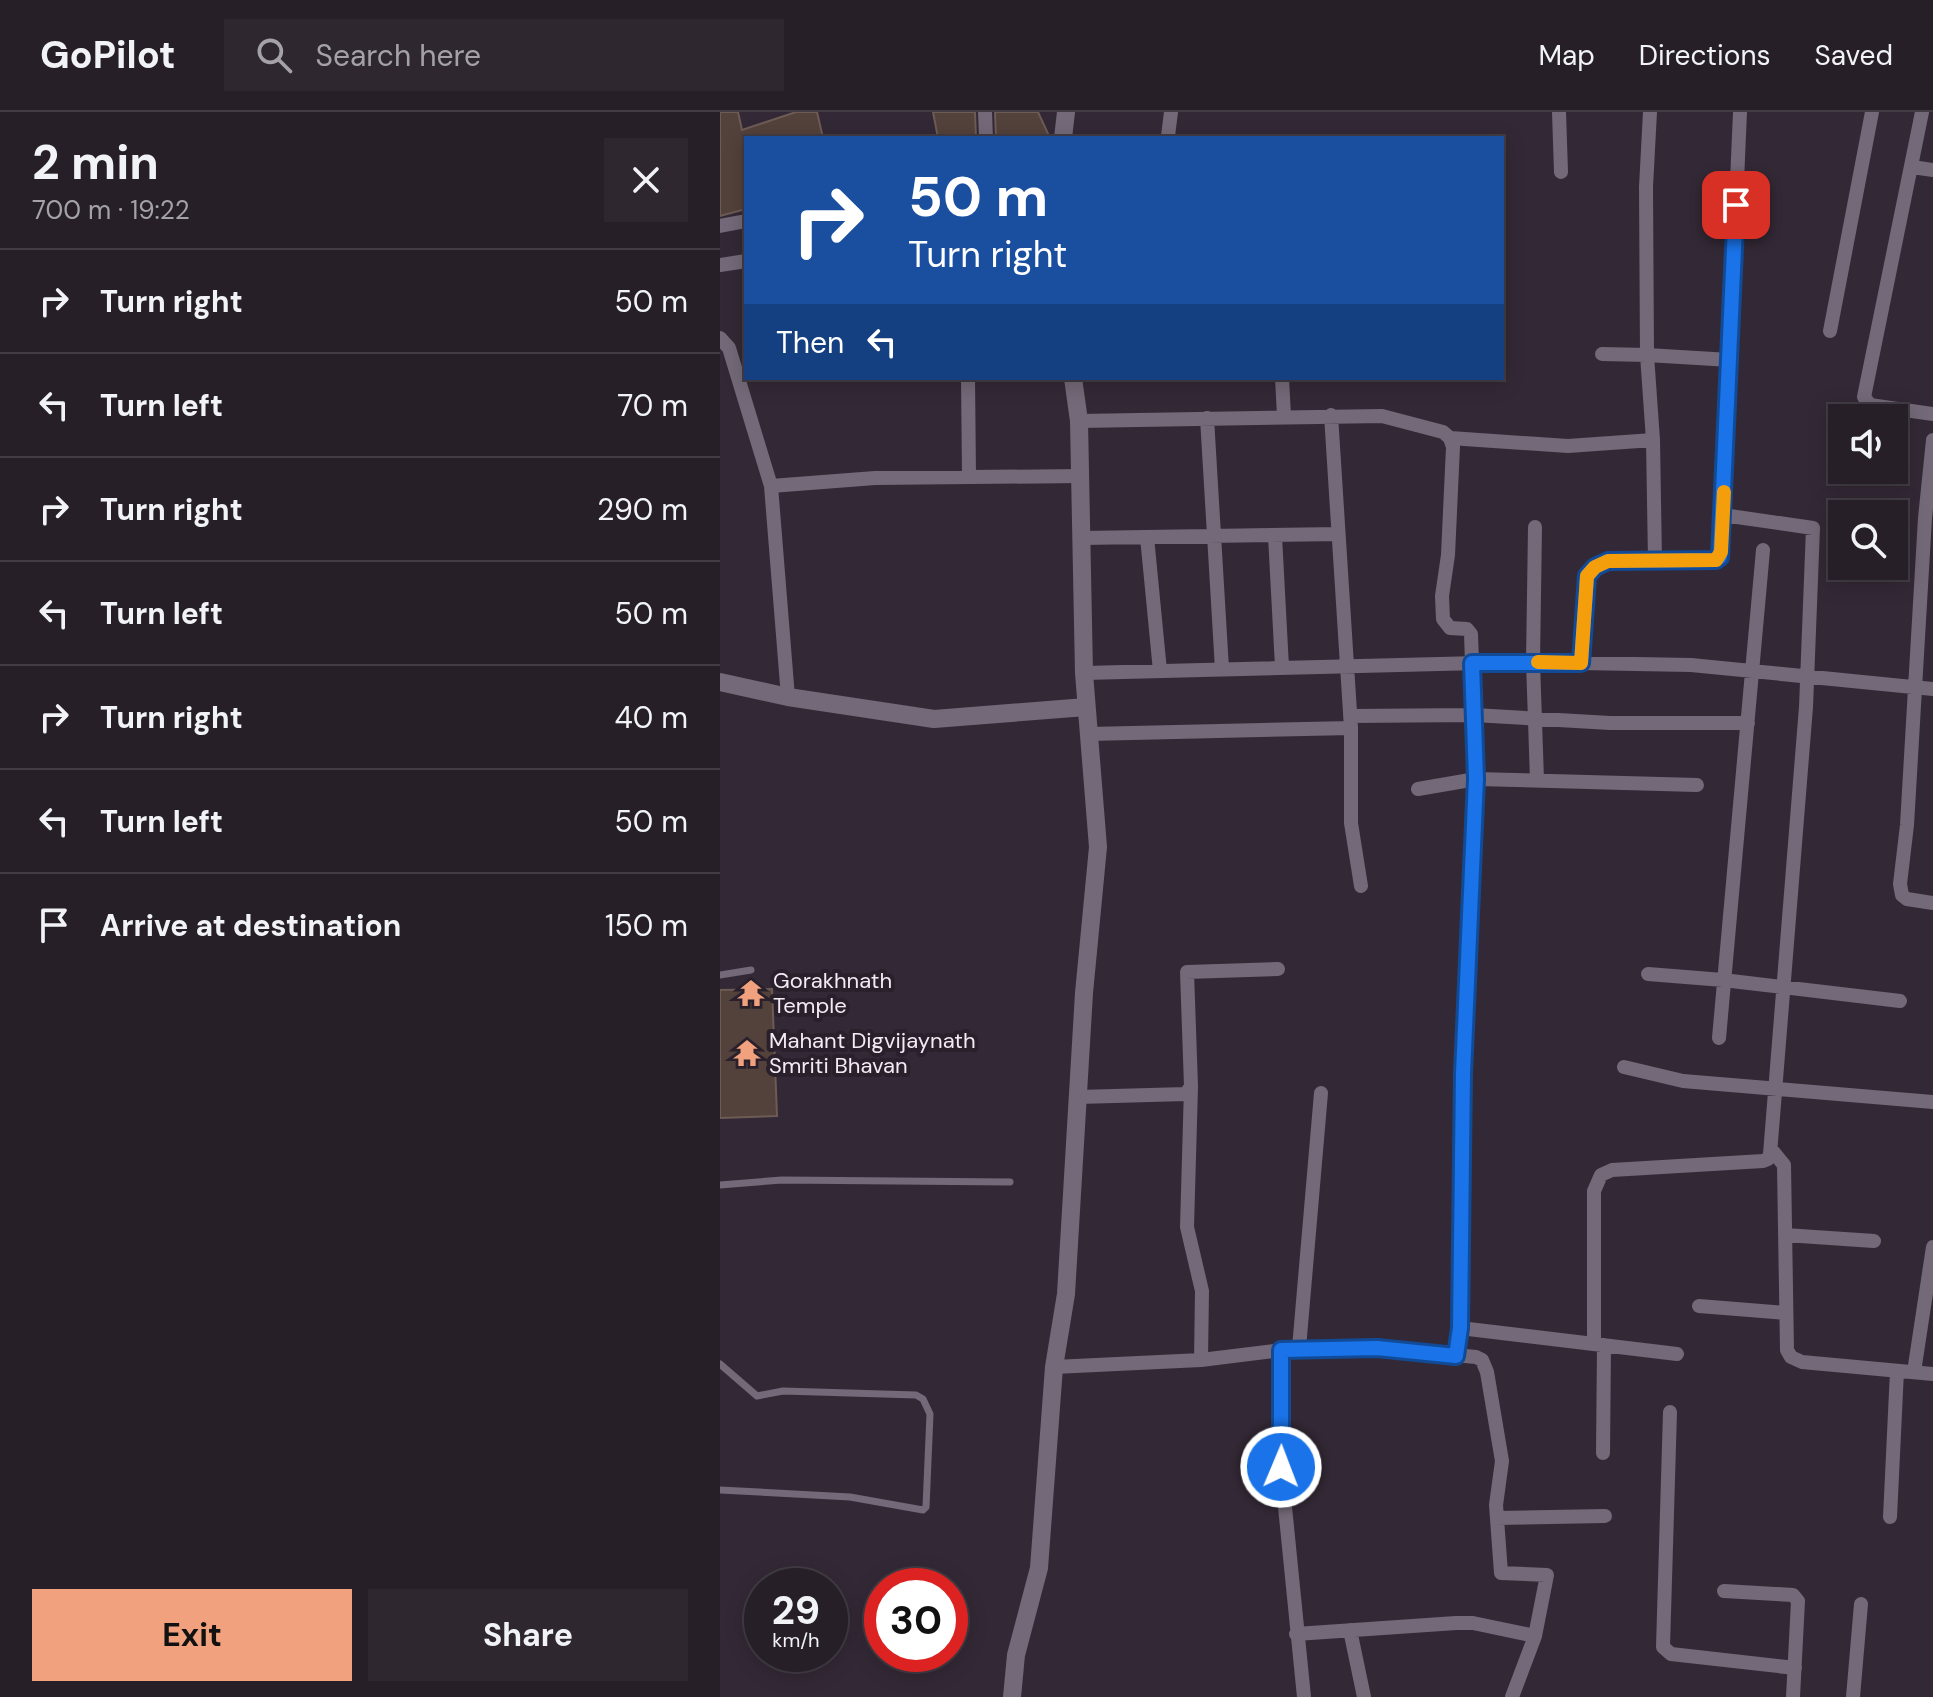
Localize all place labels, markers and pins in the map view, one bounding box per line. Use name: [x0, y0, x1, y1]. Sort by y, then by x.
pin: [1702, 171, 1770, 239]
place label: Gorakhnath Temple: [773, 966, 892, 1020]
temple icon: Gorakhnath Temple: [736, 978, 766, 1008]
place label: Mahant Digvijaynath Smriti Bhavan: [769, 1026, 976, 1080]
temple icon: Mahant Digvijaynath Smriti Bhavan: [732, 1038, 762, 1068]

